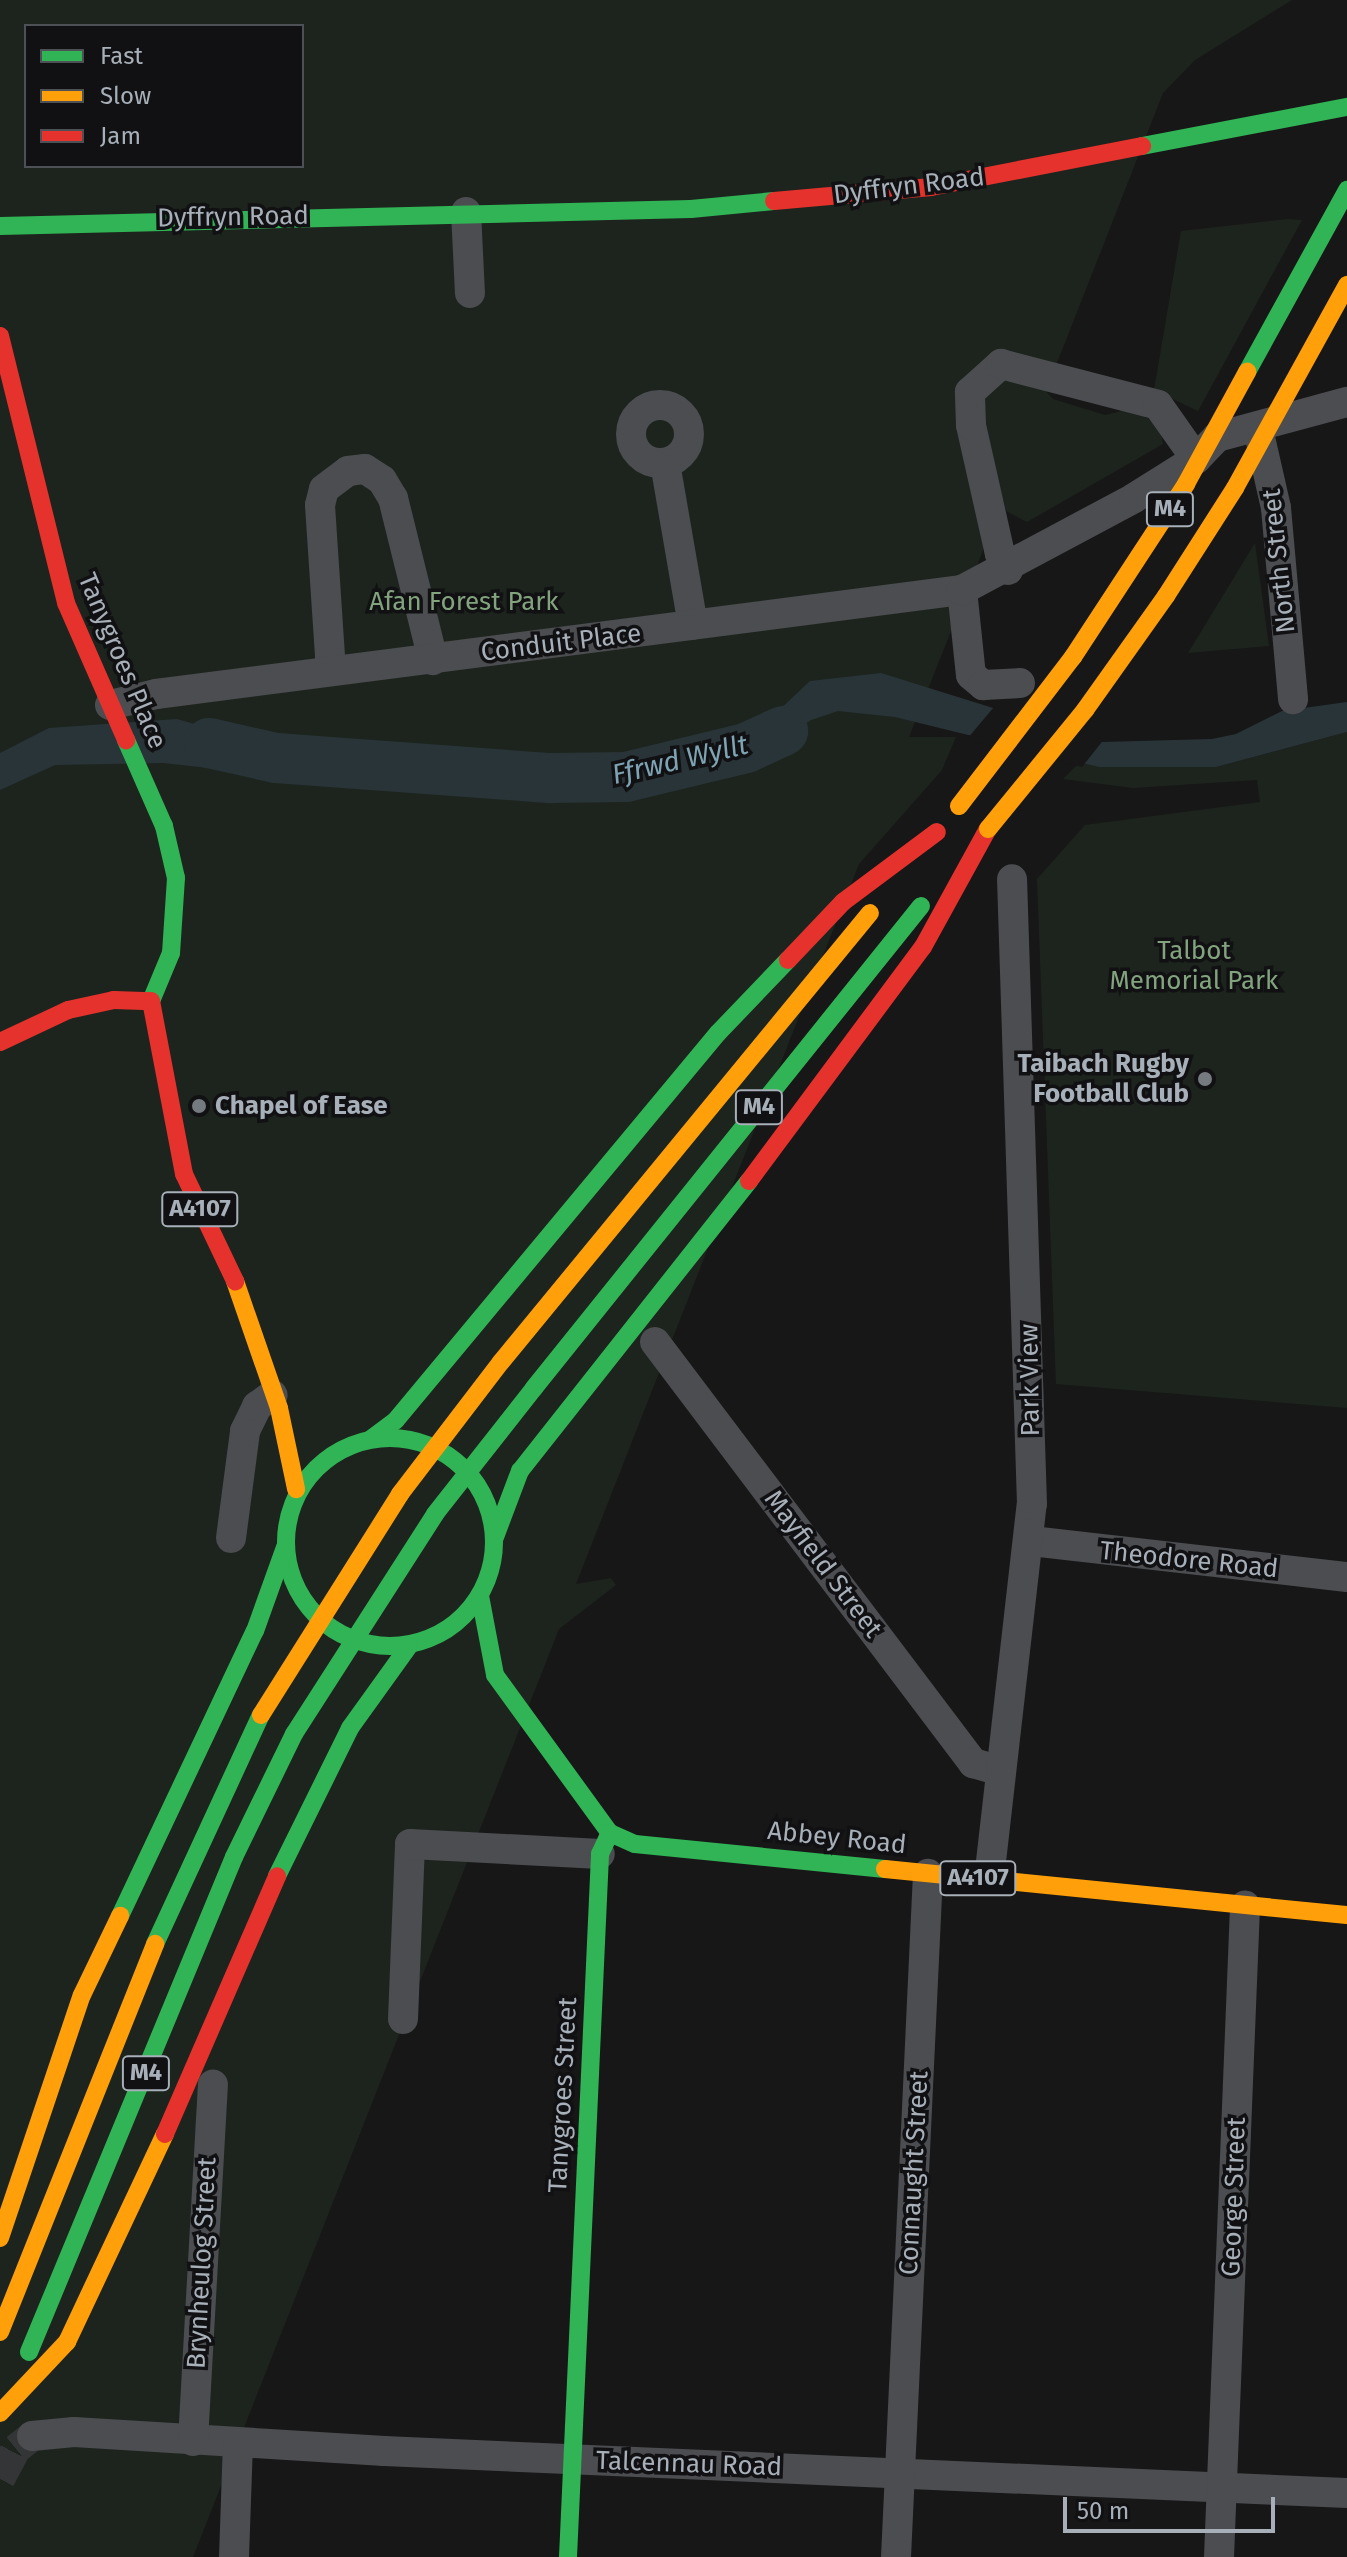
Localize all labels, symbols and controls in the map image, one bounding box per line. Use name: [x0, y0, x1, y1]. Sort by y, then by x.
legend: [24, 24, 304, 168]
text: Fast: [100, 42, 143, 70]
text: Slow: [100, 82, 151, 110]
text: Jam: [100, 122, 141, 150]
street label: Dyffryn Road: [832, 161, 986, 211]
street label: Dyffryn Road: [157, 200, 309, 234]
street label: North Street: [1256, 487, 1302, 635]
road number: M4: [1144, 489, 1196, 529]
street label: Tanygroes Place: [71, 568, 173, 754]
park label: Afan Forest Park: [369, 586, 559, 618]
street label: Conduit Place: [479, 618, 643, 668]
water label: Ffrwd Wyllt: [609, 728, 751, 792]
park label: Talbot Memorial Park: [1110, 935, 1278, 996]
place label: Taibach Rugby Football Club: [1018, 1048, 1189, 1110]
marker: Taibach Rugby Football Club: [1196, 1070, 1214, 1088]
road number: M4: [733, 1087, 785, 1127]
place label: Chapel of Ease: [215, 1090, 388, 1122]
marker: Chapel of Ease: [190, 1097, 208, 1115]
road number: A4107: [160, 1189, 240, 1229]
street label: Park View: [1013, 1323, 1047, 1437]
street label: Mayfield Street: [757, 1484, 889, 1644]
street label: Theodore Road: [1098, 1535, 1280, 1585]
street label: Abbey Road: [766, 1815, 908, 1861]
road number: A4107: [938, 1858, 1018, 1898]
street label: Tanygroes Street: [542, 1996, 584, 2194]
road number: M4: [120, 2053, 172, 2093]
street label: Connaught Street: [893, 2070, 935, 2276]
street label: George Street: [1216, 2116, 1252, 2278]
street label: Brynheulog Street: [181, 2156, 223, 2370]
street label: Talcennau Road: [595, 2445, 783, 2483]
scale bar: [1067, 2481, 1279, 2531]
text: 50 m: [1077, 2497, 1129, 2525]

